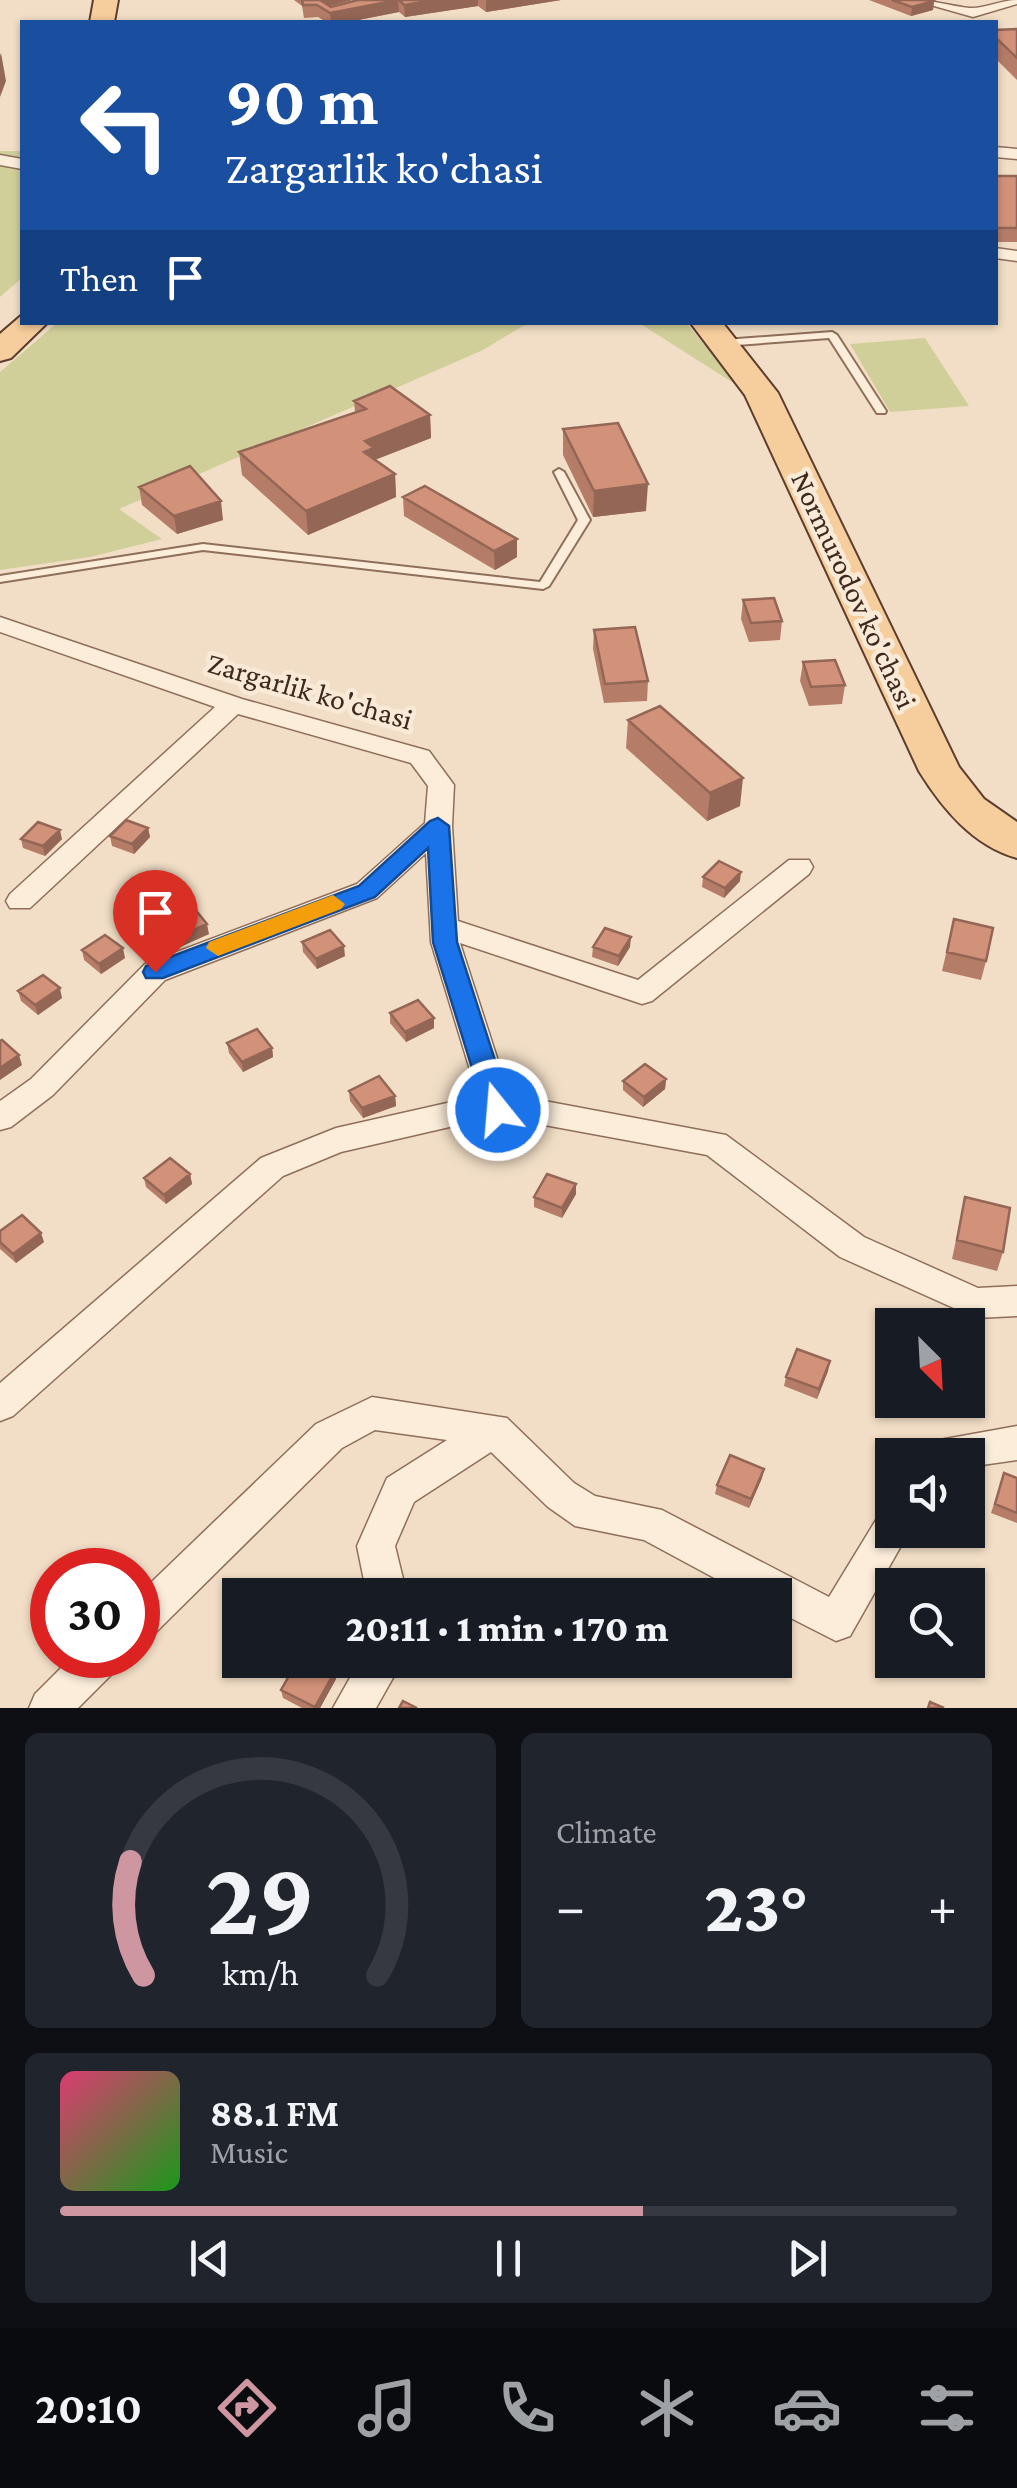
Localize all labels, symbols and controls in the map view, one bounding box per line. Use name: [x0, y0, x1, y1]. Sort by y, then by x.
icon: left: [60, 60, 190, 190]
text: 90 m: [225, 61, 378, 139]
text: Zargarlik ko'chasi: [225, 143, 543, 193]
icon: arrive: [158, 250, 213, 305]
text: Then: [60, 257, 138, 299]
street label: Normurodov ko'chasi: [785, 466, 924, 714]
street label: Zargarlik ko'chasi: [204, 645, 417, 737]
pin: [113, 870, 198, 973]
icon: arrive: [128, 885, 183, 940]
position arrow: [446, 1058, 550, 1162]
north arrow: [875, 1308, 985, 1418]
map controls: [875, 1308, 985, 1678]
button: sound: [875, 1438, 985, 1548]
speed limit sign: 30: [30, 1548, 160, 1678]
button: search: [875, 1568, 985, 1678]
text: 20:11 · 1 min · 170 m: [345, 1607, 669, 1649]
text: Climate: [556, 1814, 657, 1850]
text: 29: [206, 1840, 315, 1955]
text: 23°: [704, 1864, 809, 1947]
text: −: [556, 1876, 585, 1937]
text: +: [928, 1876, 957, 1937]
text: km/h: [222, 1953, 299, 1993]
text: 88.1 FM: [210, 2092, 339, 2134]
text: Music: [210, 2134, 288, 2170]
icon: previous: [182, 2231, 237, 2286]
icon: pause: [481, 2231, 536, 2286]
icon: next: [780, 2231, 835, 2286]
icon: directions: [212, 2373, 282, 2443]
icon: music: [352, 2373, 422, 2443]
icon: phone: [492, 2373, 562, 2443]
icon: climate: [632, 2373, 702, 2443]
icon: car: [772, 2373, 842, 2443]
icon: filters: [912, 2373, 982, 2443]
text: 20:10: [35, 2383, 142, 2433]

